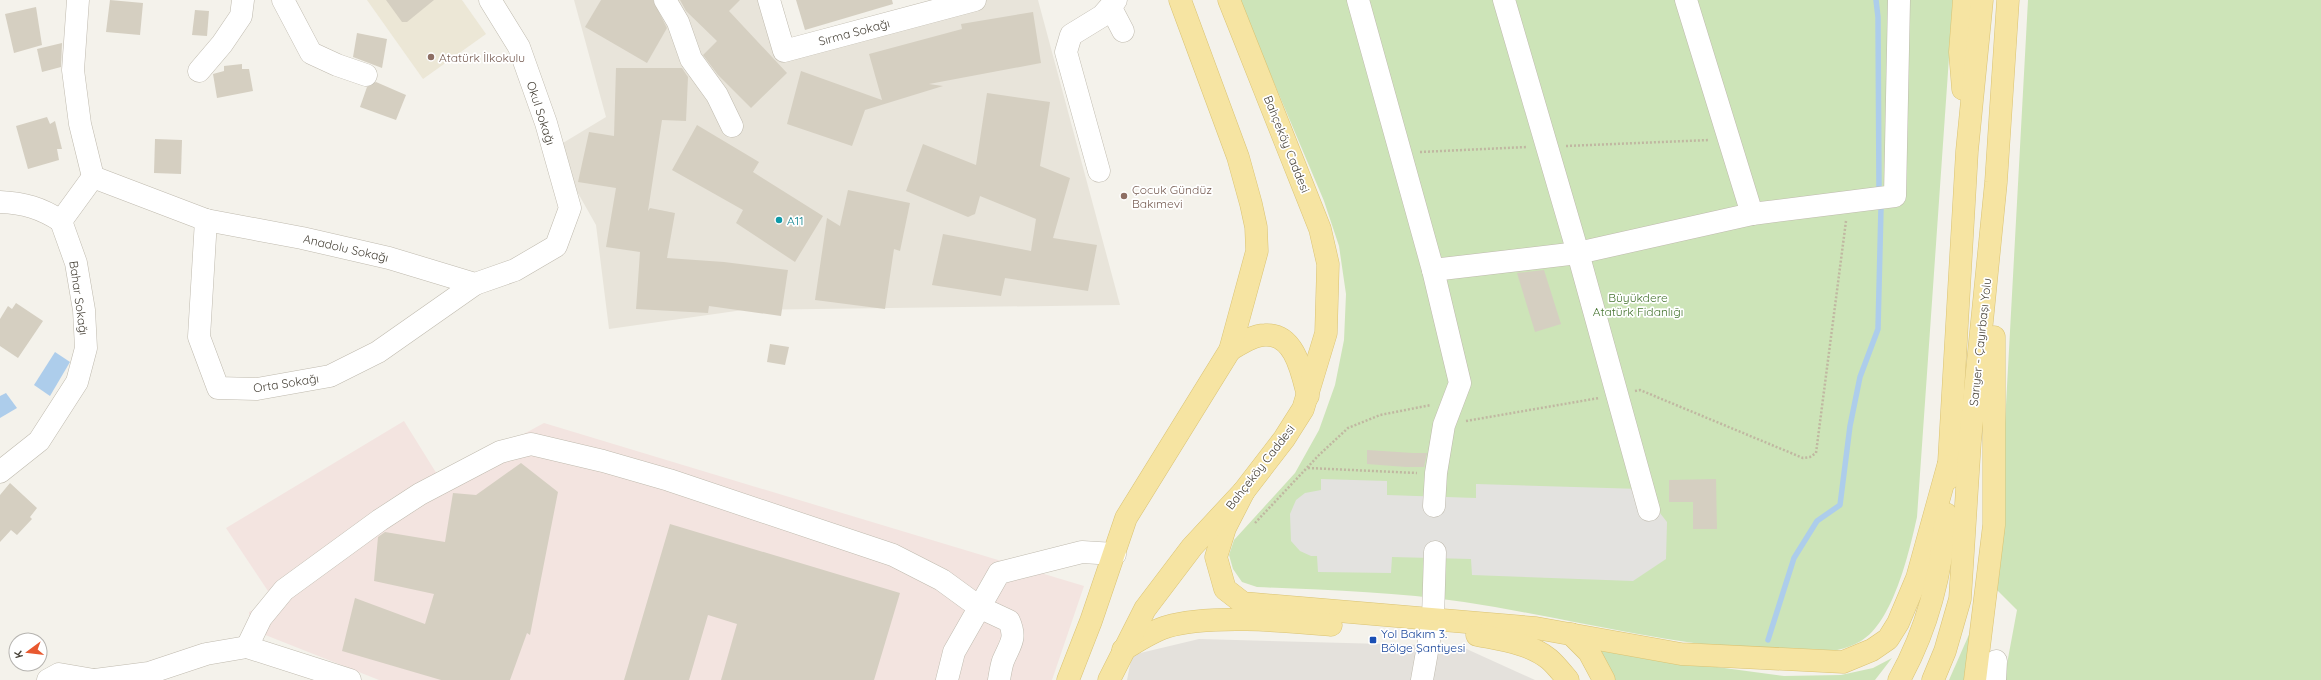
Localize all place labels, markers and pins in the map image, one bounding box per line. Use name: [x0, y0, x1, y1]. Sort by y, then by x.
place label: Atatürk İlkokulu: [439, 50, 525, 65]
marker: Atatürk İlkokulu: [426, 52, 436, 62]
place label: Çocuk Gündüz Bakımevi: [1132, 182, 1212, 211]
marker: Çocuk Gündüz Bakımevi: [1119, 191, 1129, 201]
place label: A11: [787, 213, 804, 228]
marker: A11: [774, 215, 784, 225]
place label: Yol Bakım 3. Bölge Şantiyesi: [1381, 626, 1465, 655]
marker: Yol Bakım 3. Bölge Şantiyesi: [1368, 635, 1378, 645]

